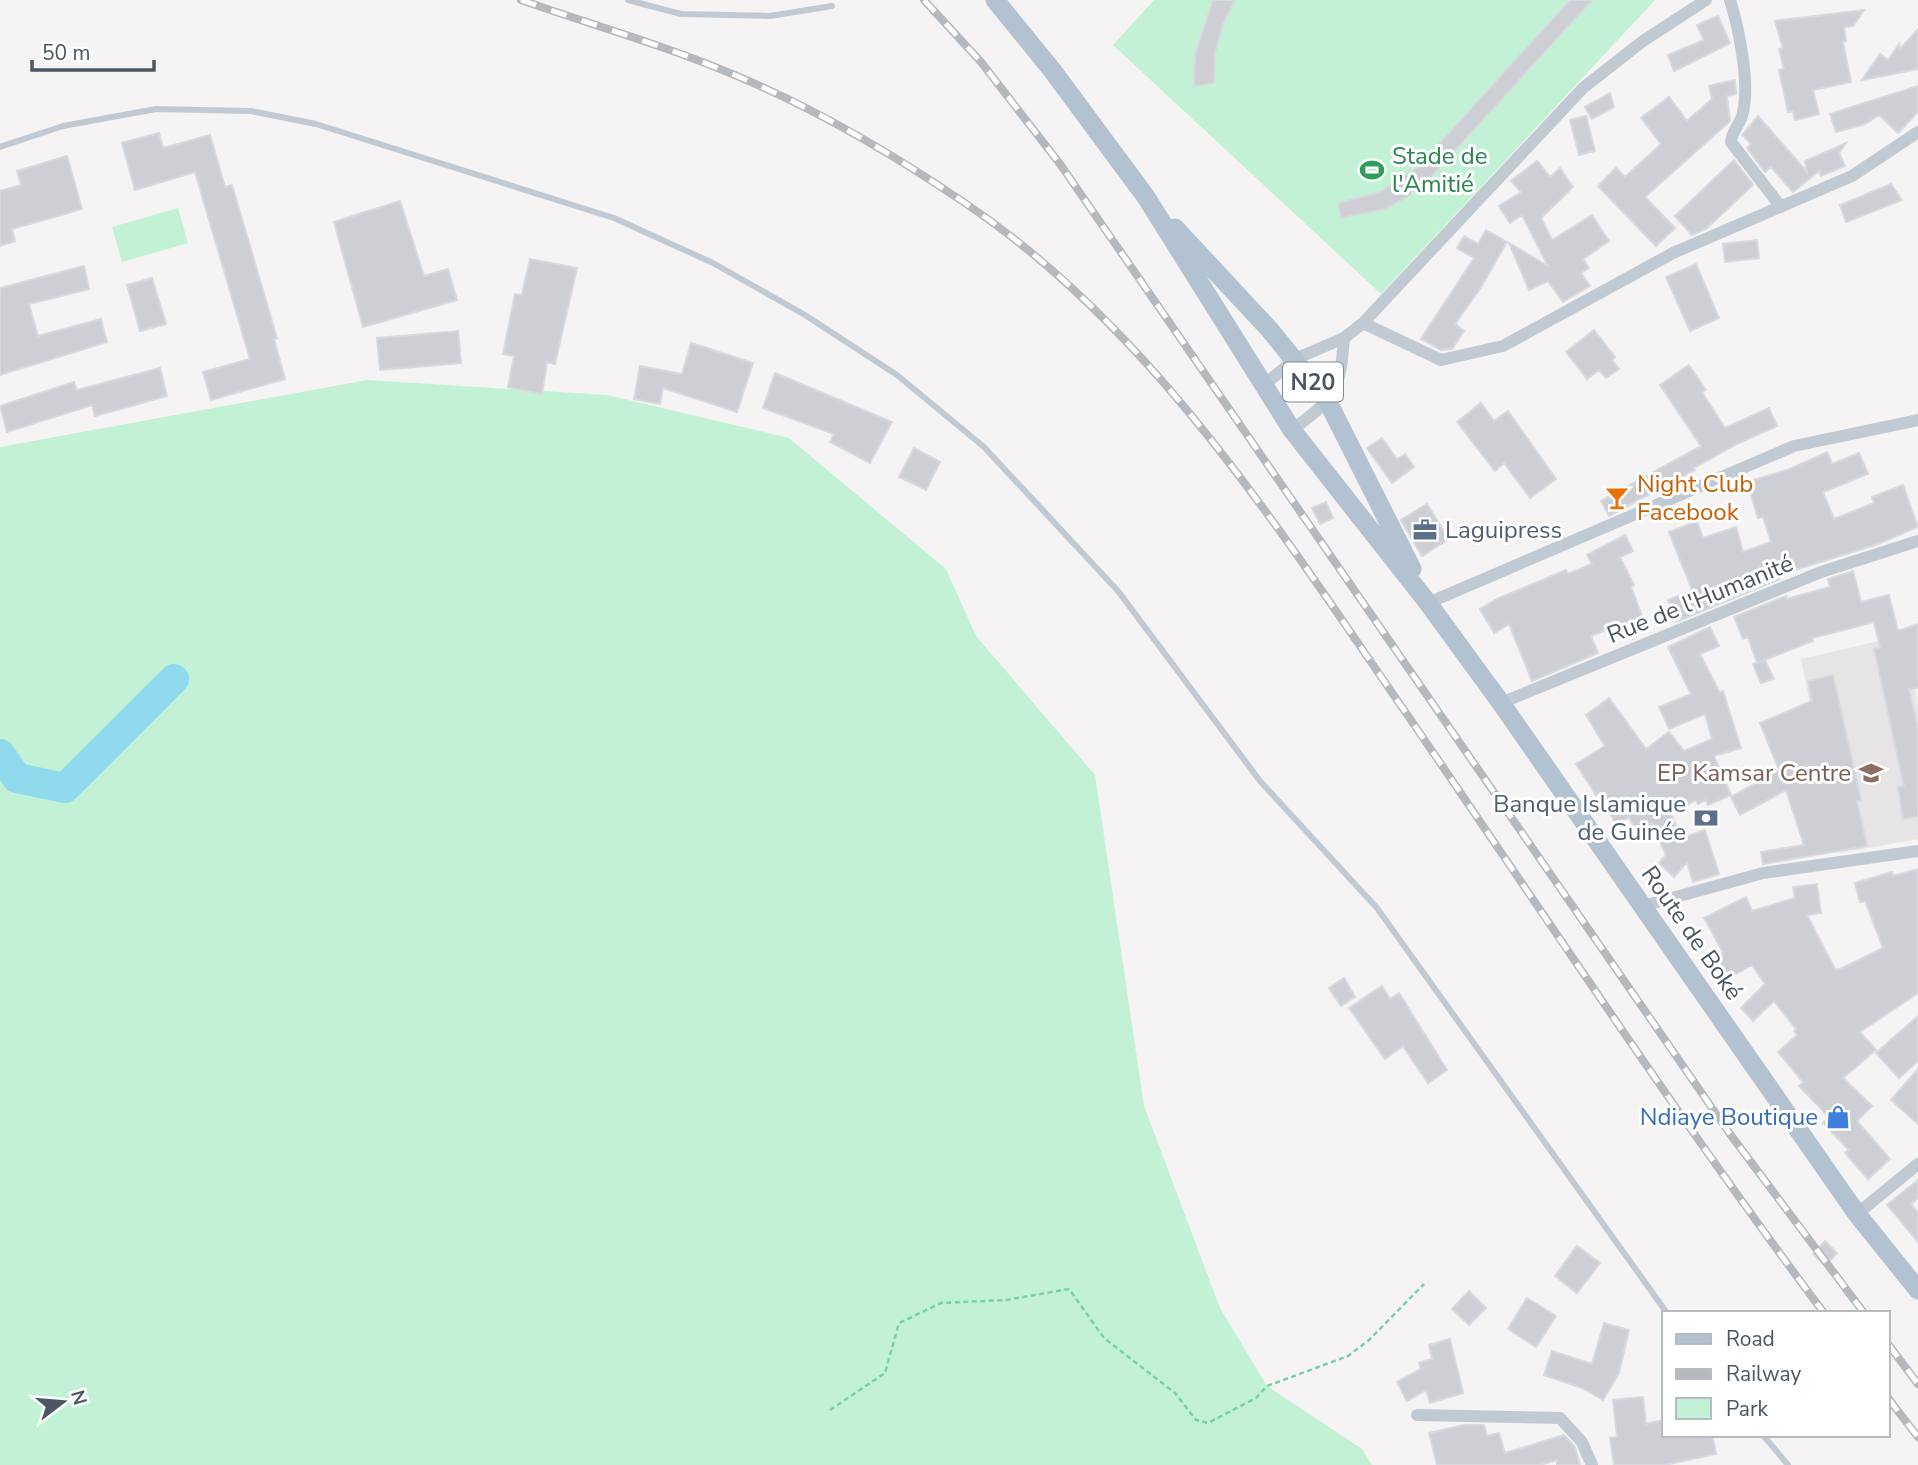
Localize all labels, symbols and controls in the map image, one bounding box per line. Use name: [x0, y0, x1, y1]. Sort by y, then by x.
scale bar: [32, 28, 154, 72]
text: 50 m: [42, 39, 91, 67]
place label: Stade de l'Amitié: [1392, 140, 1488, 200]
sports icon: Stade de l'Amitié: [1358, 156, 1386, 184]
road number: N20: [1283, 362, 1343, 402]
place label: Night Club Facebook: [1637, 468, 1753, 528]
bar icon: Night Club Facebook: [1603, 484, 1631, 512]
place label: Laguipress: [1445, 514, 1562, 546]
office icon: Laguipress: [1411, 516, 1439, 544]
street label: Rue de l'Humanité: [1602, 547, 1798, 651]
place label: EP Kamsar Centre: [1657, 757, 1851, 789]
school or university icon: EP Kamsar Centre: [1857, 759, 1885, 787]
place label: Banque Islamique de Guinée: [1493, 788, 1686, 848]
bank icon: Banque Islamique de Guinée: [1692, 804, 1720, 832]
street label: Route de Boké: [1634, 860, 1750, 1006]
place label: Ndiaye Boutique: [1640, 1101, 1818, 1133]
shop icon: Ndiaye Boutique: [1824, 1103, 1852, 1131]
legend: [1662, 1311, 1890, 1437]
text: Road: [1726, 1325, 1775, 1353]
text: Railway: [1726, 1360, 1801, 1388]
north arrow: [28, 1367, 98, 1437]
text: N: [64, 1387, 93, 1408]
text: Park: [1726, 1395, 1768, 1423]

